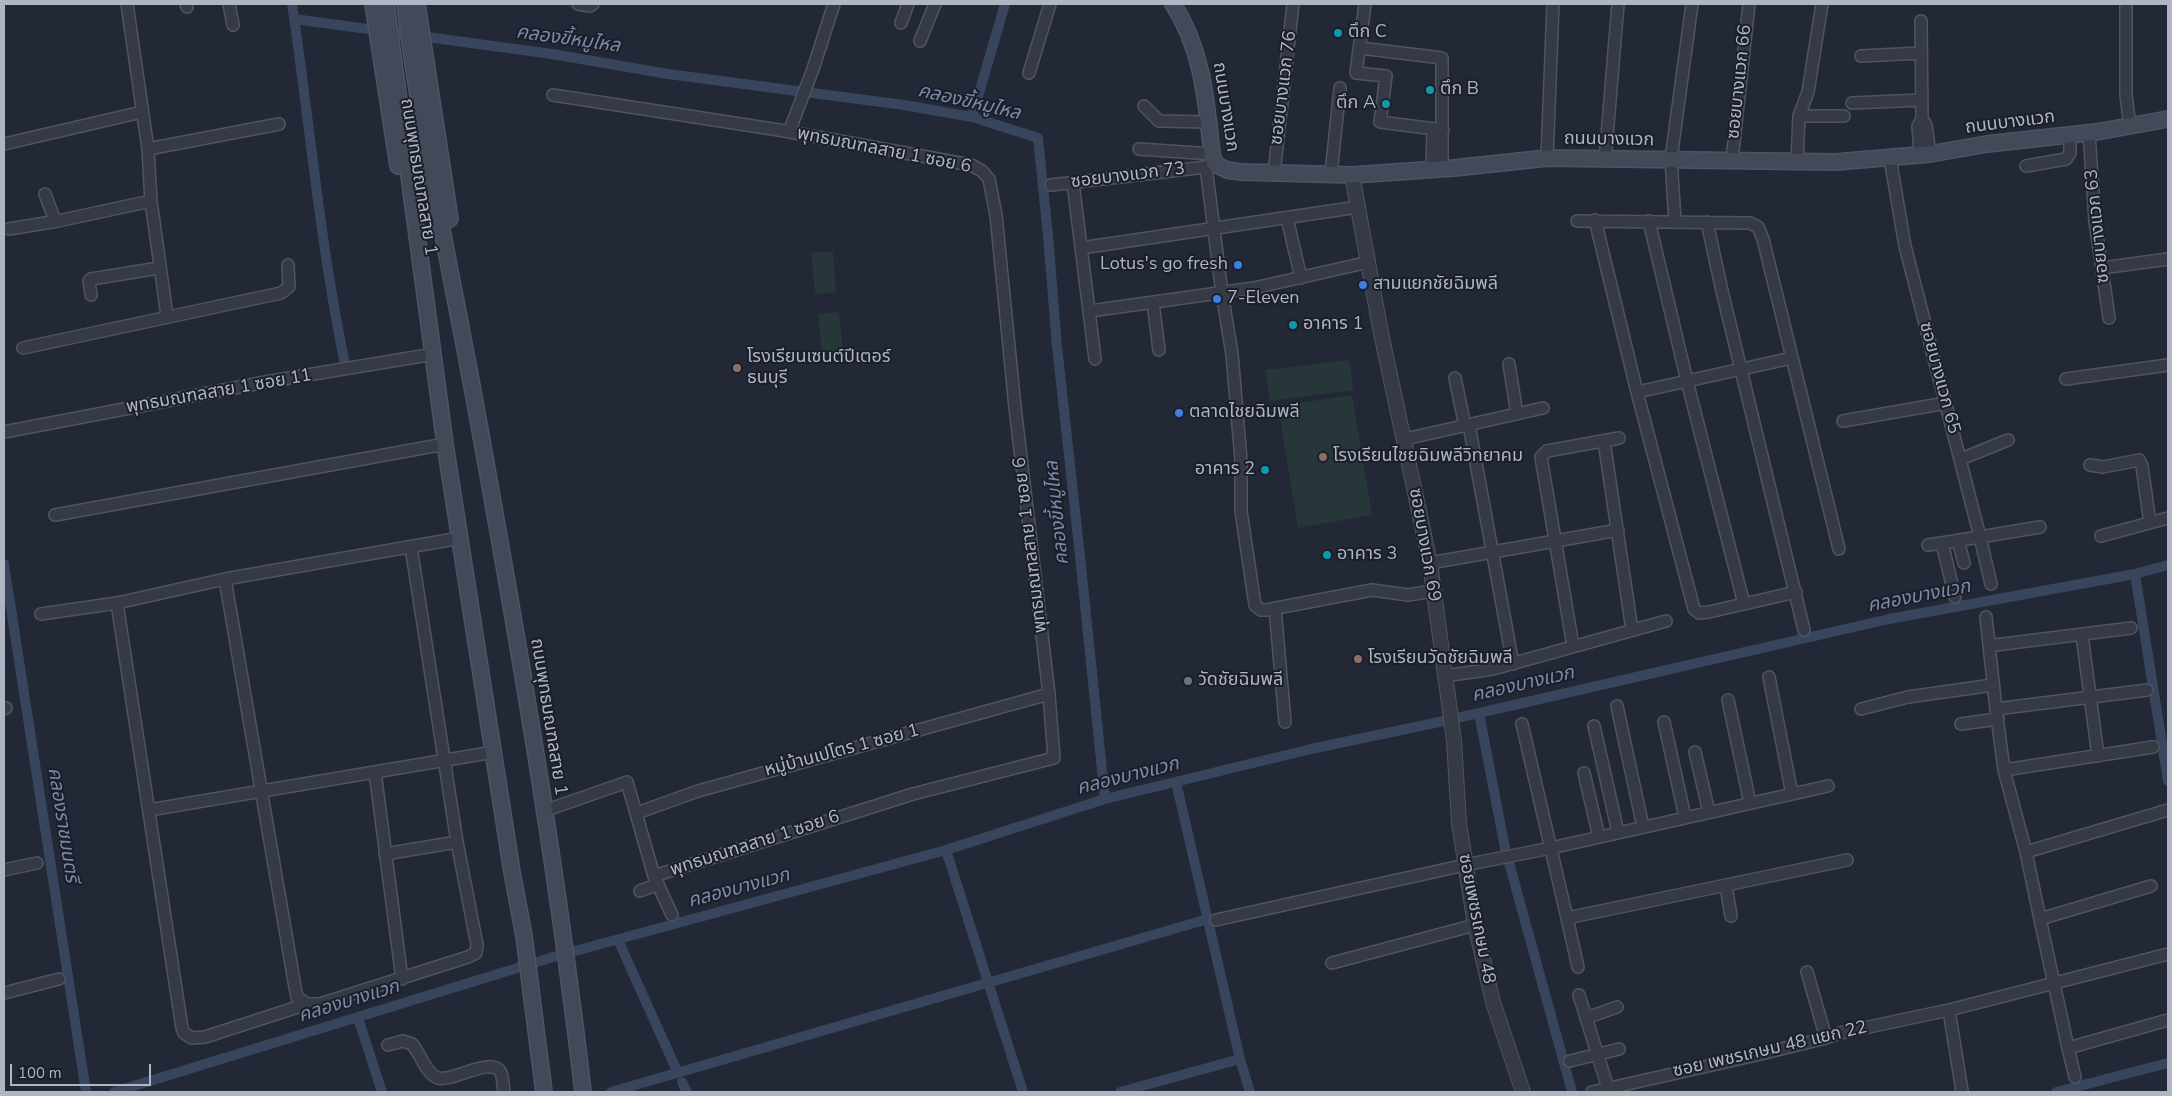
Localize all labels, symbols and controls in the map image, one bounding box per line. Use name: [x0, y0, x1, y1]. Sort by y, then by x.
water label: คลองขี้หมูไหล: [515, 21, 621, 59]
place label: ตึก C: [1348, 22, 1387, 44]
street label: ซอยบางแวก 66: [1723, 24, 1757, 140]
marker: ตึก C: [1332, 27, 1344, 39]
street label: ซอยบางแวก 76: [1266, 30, 1302, 146]
street label: ถนนบางแวก: [1207, 61, 1243, 153]
place label: ตึก B: [1440, 79, 1479, 101]
water label: คลองขี้หมูไหล: [915, 80, 1023, 126]
marker: ตึก B: [1424, 84, 1436, 96]
place label: ตึก A: [1336, 93, 1376, 115]
street label: ถนนพุทธมณฑลสาย 1: [395, 97, 441, 257]
marker: ตึก A: [1380, 98, 1392, 110]
street label: ถนนบางแวก: [1964, 107, 2056, 139]
street label: พุทธมณฑลสาย 1 ซอย 6: [795, 124, 973, 178]
street label: ถนนบางแวก: [1564, 128, 1654, 152]
street label: ซอยบางแวก 73: [1070, 158, 1186, 194]
street label: ซอยบางแวก 63: [2081, 168, 2115, 284]
place label: Lotus's go fresh: [1100, 254, 1228, 276]
marker: Lotus's go fresh: [1232, 259, 1244, 271]
place label: สามแยกชัยฉิมพลี: [1373, 274, 1498, 296]
marker: สามแยกชัยฉิมพลี: [1357, 279, 1369, 291]
place label: 7-Eleven: [1227, 288, 1300, 310]
marker: 7-Eleven: [1211, 293, 1223, 305]
place label: อาคาร 1: [1303, 314, 1363, 336]
marker: อาคาร 1: [1287, 319, 1299, 331]
street label: ซอยบางแวก 65: [1914, 320, 1964, 436]
place label: โรงเรียนเซนต์ปีเตอร์ ธนบุรี: [747, 347, 891, 389]
marker: โรงเรียนเซนต์ปีเตอร์ ธนบุรี: [731, 362, 743, 374]
street label: พุทธมณฑลสาย 1 ซอย 11: [125, 365, 313, 419]
place label: ตลาดไชยฉิมพลี: [1189, 402, 1300, 424]
marker: ตลาดไชยฉิมพลี: [1173, 407, 1185, 419]
place label: โรงเรียนไชยฉิมพลีวิทยาคม: [1333, 446, 1523, 468]
marker: โรงเรียนไชยฉิมพลีวิทยาคม: [1317, 451, 1329, 463]
street label: พุทธมณฑลสาย 1 ซอย 6: [1009, 456, 1053, 634]
place label: อาคาร 2: [1195, 459, 1255, 481]
water label: คลองขี้หมูไหล: [1041, 460, 1075, 566]
marker: อาคาร 2: [1259, 464, 1271, 476]
street label: ซอยบางแวก 69: [1403, 487, 1445, 603]
place label: อาคาร 3: [1337, 544, 1397, 566]
marker: อาคาร 3: [1321, 549, 1333, 561]
water label: คลองบางแวก: [1866, 576, 1972, 618]
street label: ถนนพุทธมณฑลสาย 1: [525, 637, 571, 797]
place label: โรงเรียนวัดชัยฉิมพลี: [1368, 648, 1513, 670]
marker: โรงเรียนวัดชัยฉิมพลี: [1352, 653, 1364, 665]
water label: คลองบางแวก: [1470, 662, 1576, 708]
place label: วัดชัยฉิมพลี: [1198, 670, 1283, 692]
marker: วัดชัยฉิมพลี: [1182, 675, 1194, 687]
street label: หมู่บ้านเปโตร 1 ซอย 1: [762, 720, 922, 782]
water label: คลองบางแวก: [1075, 753, 1181, 801]
water label: คลองราชมนตรี: [42, 766, 82, 884]
street label: พุทธมณฑลสาย 1 ซอย 6: [667, 806, 843, 882]
street label: ซอยเพชรเกษม 48: [1453, 852, 1499, 986]
water label: คลองบางแวก: [686, 864, 792, 914]
water label: คลองบางแวก: [296, 976, 402, 1028]
street label: ซอย เพชรเกษม 48 แยก 22: [1671, 1017, 1869, 1083]
scale bar: [12, 1054, 154, 1086]
text: 100 m: [18, 1063, 62, 1083]

